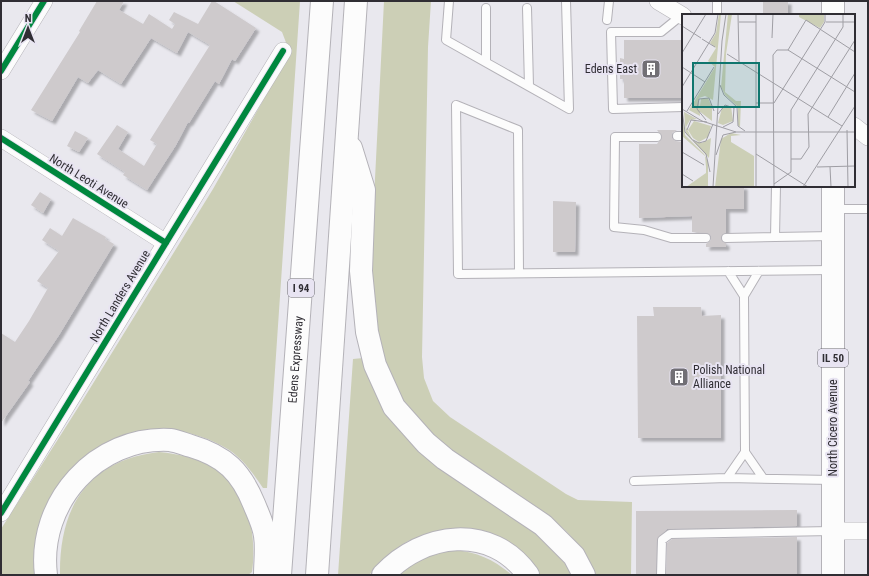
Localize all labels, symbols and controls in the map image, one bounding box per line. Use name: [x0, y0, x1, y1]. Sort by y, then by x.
north arrow: [8, 8, 48, 48]
text: N: [25, 12, 32, 25]
inset map: [682, 14, 855, 187]
building icon: Edens East: [640, 58, 662, 80]
place label: Edens East: [585, 62, 637, 76]
street label: North Leoti Avenue: [47, 151, 131, 211]
street label: North Landers Avenue: [87, 247, 153, 345]
road number: I 94: [288, 279, 314, 297]
street label: Edens Expressway: [286, 316, 306, 404]
road number: IL 50: [818, 349, 848, 367]
place label: Polish National Alliance: [693, 363, 765, 391]
building icon: Polish National Alliance: [668, 366, 690, 388]
street label: North Cicero Avenue: [826, 379, 840, 477]

